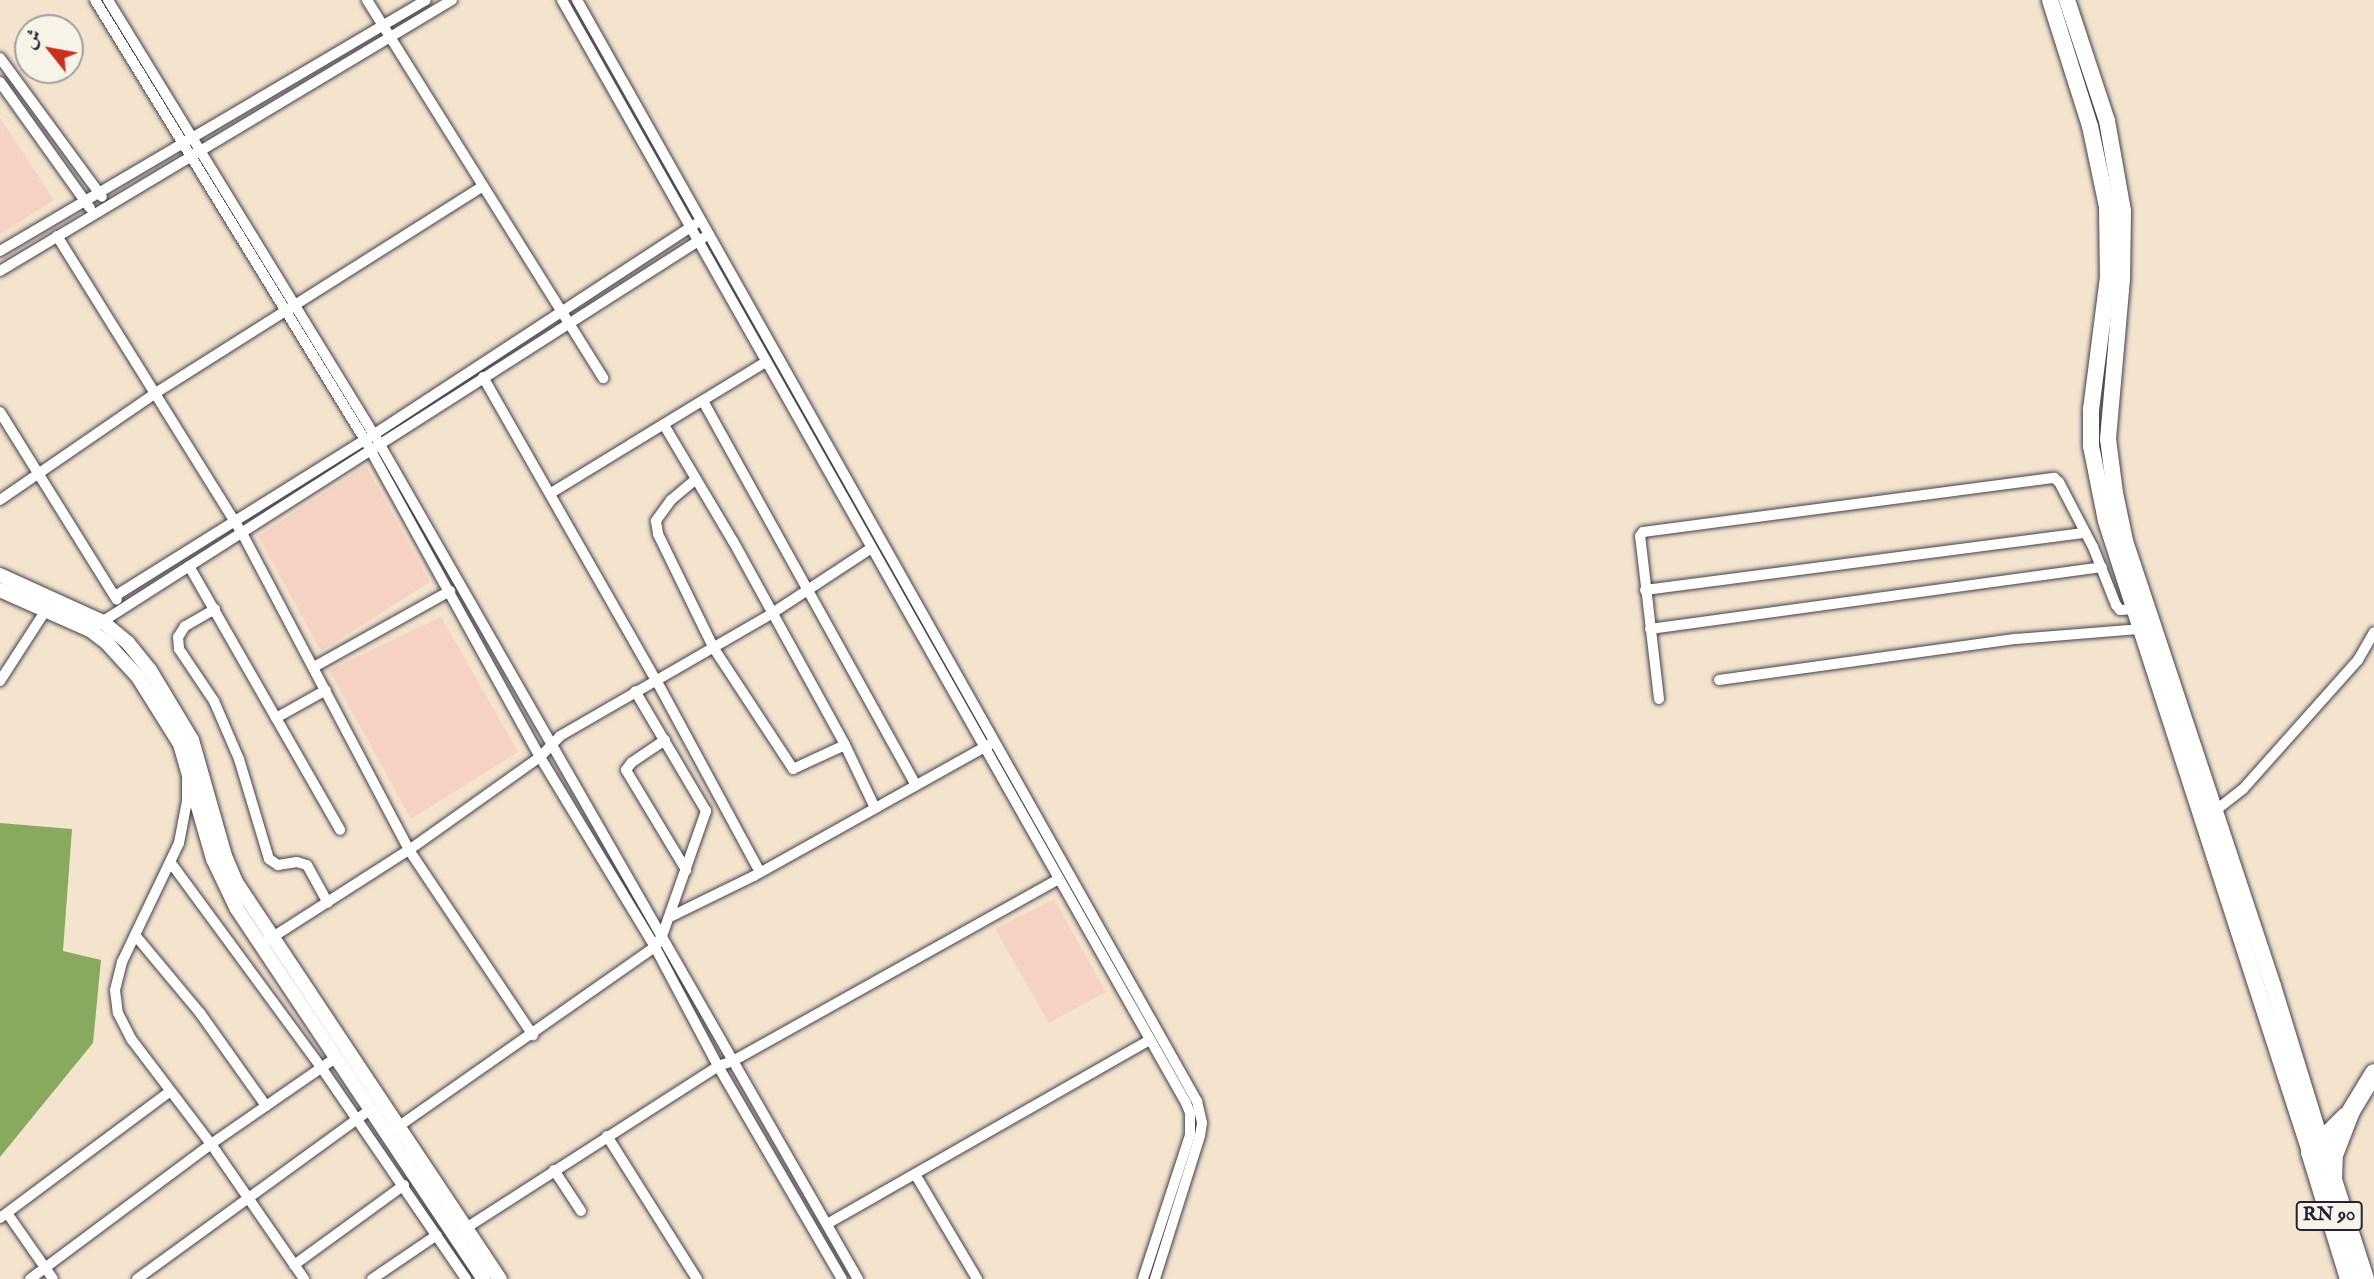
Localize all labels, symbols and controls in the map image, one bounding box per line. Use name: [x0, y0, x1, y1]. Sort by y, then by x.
north arrow: [14, 14, 84, 84]
text: ش: [18, 25, 48, 53]
road number: RN 90: [2294, 1200, 2364, 1232]

